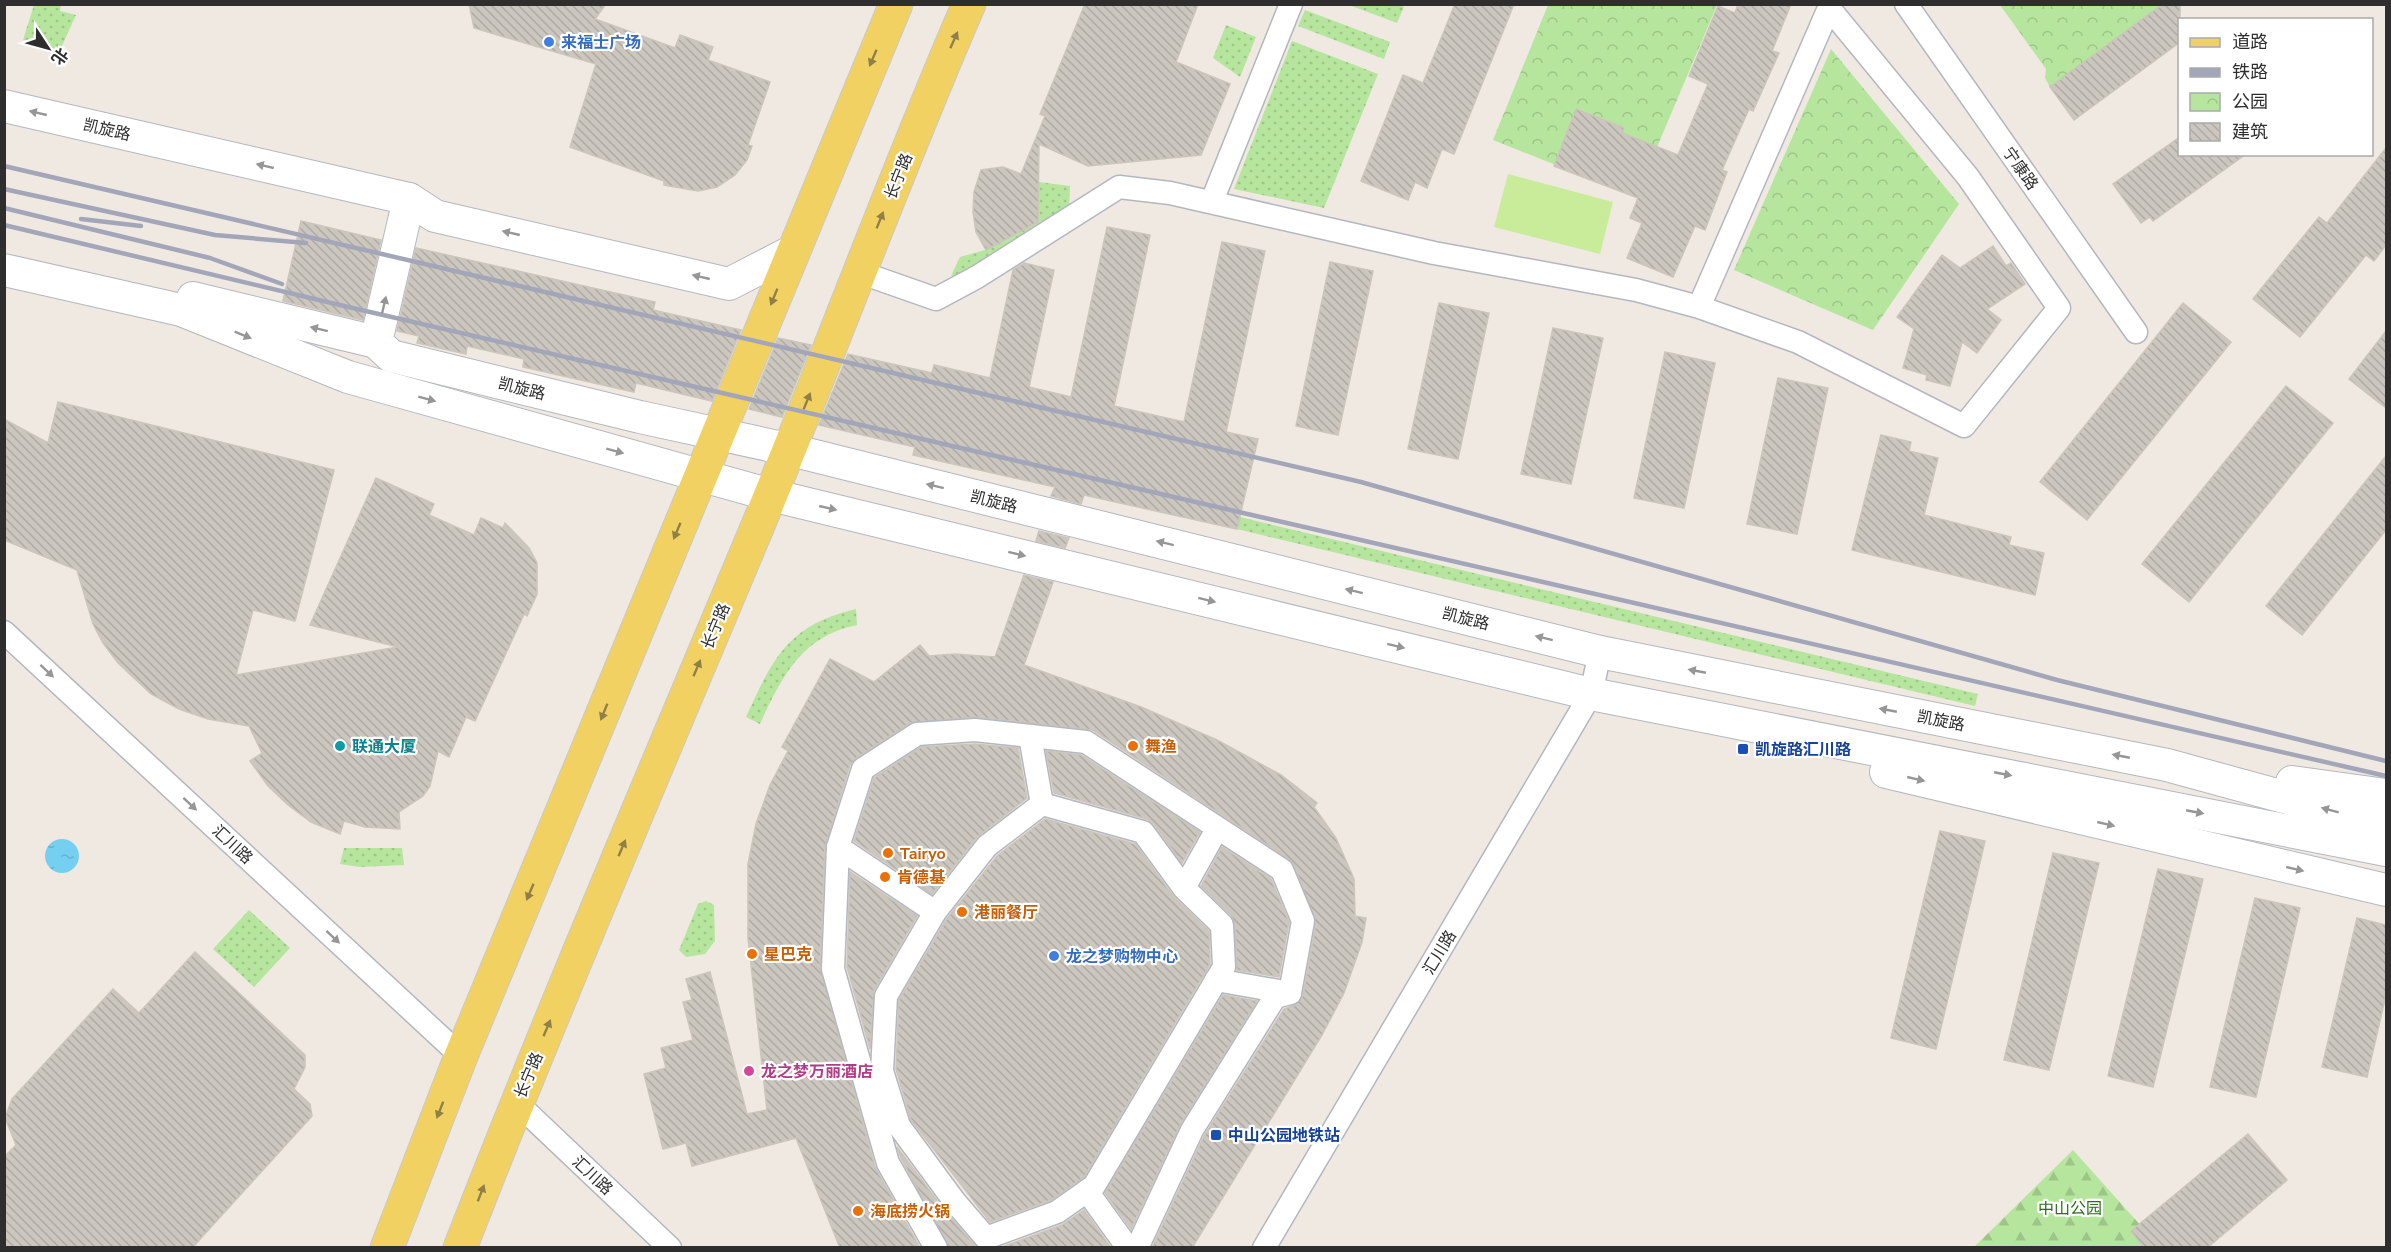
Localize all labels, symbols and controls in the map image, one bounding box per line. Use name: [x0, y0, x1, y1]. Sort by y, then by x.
north arrow: [18, 18, 78, 78]
legend: [2178, 18, 2373, 156]
one-way arrow: [949, 30, 959, 48]
text: 道路: [2232, 30, 2268, 54]
place label: 来福士广场: [561, 32, 641, 54]
marker: 来福士广场: [542, 35, 556, 49]
text: 北: [46, 43, 73, 69]
one-way arrow: [868, 50, 878, 68]
text: 铁路: [2232, 60, 2268, 84]
text: 公园: [2232, 90, 2268, 114]
one-way arrow: [28, 108, 47, 117]
street label: 凯旋路: [81, 114, 133, 146]
text: 建筑: [2232, 120, 2268, 144]
street label: 宁康路: [1997, 143, 2043, 195]
street label: 长宁路: [880, 150, 918, 203]
one-way arrow: [256, 160, 275, 170]
one-way arrow: [876, 211, 885, 229]
one-way arrow: [502, 228, 520, 238]
one-way arrow: [692, 272, 710, 282]
one-way arrow: [769, 288, 779, 306]
one-way arrow: [380, 296, 390, 314]
one-way arrow: [310, 323, 328, 333]
one-way arrow: [234, 330, 252, 340]
street label: 凯旋路: [496, 372, 548, 405]
one-way arrow: [803, 392, 812, 410]
one-way arrow: [418, 395, 436, 404]
one-way arrow: [606, 446, 624, 456]
one-way arrow: [926, 481, 944, 491]
street label: 凯旋路: [968, 485, 1020, 518]
one-way arrow: [818, 504, 837, 513]
one-way arrow: [672, 522, 681, 540]
one-way arrow: [1156, 538, 1174, 548]
one-way arrow: [1008, 549, 1026, 559]
one-way arrow: [1345, 585, 1364, 595]
one-way arrow: [1197, 596, 1216, 605]
street label: 长宁路: [696, 600, 735, 653]
street label: 凯旋路: [1440, 602, 1492, 635]
one-way arrow: [1534, 632, 1553, 642]
one-way arrow: [1387, 642, 1405, 652]
one-way arrow: [692, 659, 702, 677]
one-way arrow: [40, 664, 54, 678]
one-way arrow: [1688, 666, 1707, 675]
one-way arrow: [599, 703, 609, 721]
one-way arrow: [1879, 705, 1898, 714]
street label: 凯旋路: [1915, 706, 1966, 736]
place label: 联通大厦: [352, 736, 416, 758]
place label: 舞渔: [1145, 736, 1177, 758]
marker: 联通大厦: [333, 739, 347, 753]
marker: 舞渔: [1126, 739, 1140, 753]
place label: 凯旋路汇川路: [1755, 739, 1851, 761]
marker: 凯旋路汇川路: [1736, 742, 1750, 756]
one-way arrow: [2111, 751, 2130, 760]
one-way arrow: [1994, 770, 2013, 779]
one-way arrow: [1907, 775, 1926, 784]
one-way arrow: [182, 797, 197, 810]
one-way arrow: [2321, 804, 2339, 814]
one-way arrow: [2185, 808, 2204, 817]
one-way arrow: [2096, 819, 2115, 829]
street label: 汇川路: [207, 820, 257, 869]
one-way arrow: [617, 839, 627, 857]
place label: Tairyo: [900, 843, 946, 865]
marker: Tairyo: [881, 846, 895, 860]
one-way arrow: [2286, 864, 2305, 874]
place label: 肯德基: [897, 867, 946, 889]
marker: 肯德基: [878, 870, 892, 884]
one-way arrow: [525, 883, 534, 901]
place label: 港丽餐厅: [974, 902, 1038, 924]
marker: 港丽餐厅: [955, 905, 969, 919]
street label: 汇川路: [1418, 926, 1462, 979]
one-way arrow: [325, 930, 340, 944]
place label: 星巴克: [764, 944, 812, 966]
place label: 龙之梦购物中心: [1066, 946, 1178, 968]
marker: 星巴克: [745, 947, 759, 961]
marker: 龙之梦购物中心: [1047, 949, 1061, 963]
one-way arrow: [542, 1019, 552, 1037]
street label: 长宁路: [509, 1049, 548, 1102]
place label: 龙之梦万丽酒店: [761, 1061, 873, 1083]
marker: 龙之梦万丽酒店: [742, 1064, 756, 1078]
one-way arrow: [435, 1102, 445, 1120]
place label: 中山公园地铁站: [1228, 1125, 1340, 1147]
marker: 中山公园地铁站: [1209, 1128, 1223, 1142]
street label: 汇川路: [567, 1151, 617, 1200]
one-way arrow: [477, 1184, 486, 1202]
park label: 中山公园: [2038, 1198, 2102, 1220]
place label: 海底捞火锅: [870, 1201, 950, 1223]
marker: 海底捞火锅: [851, 1204, 865, 1218]

